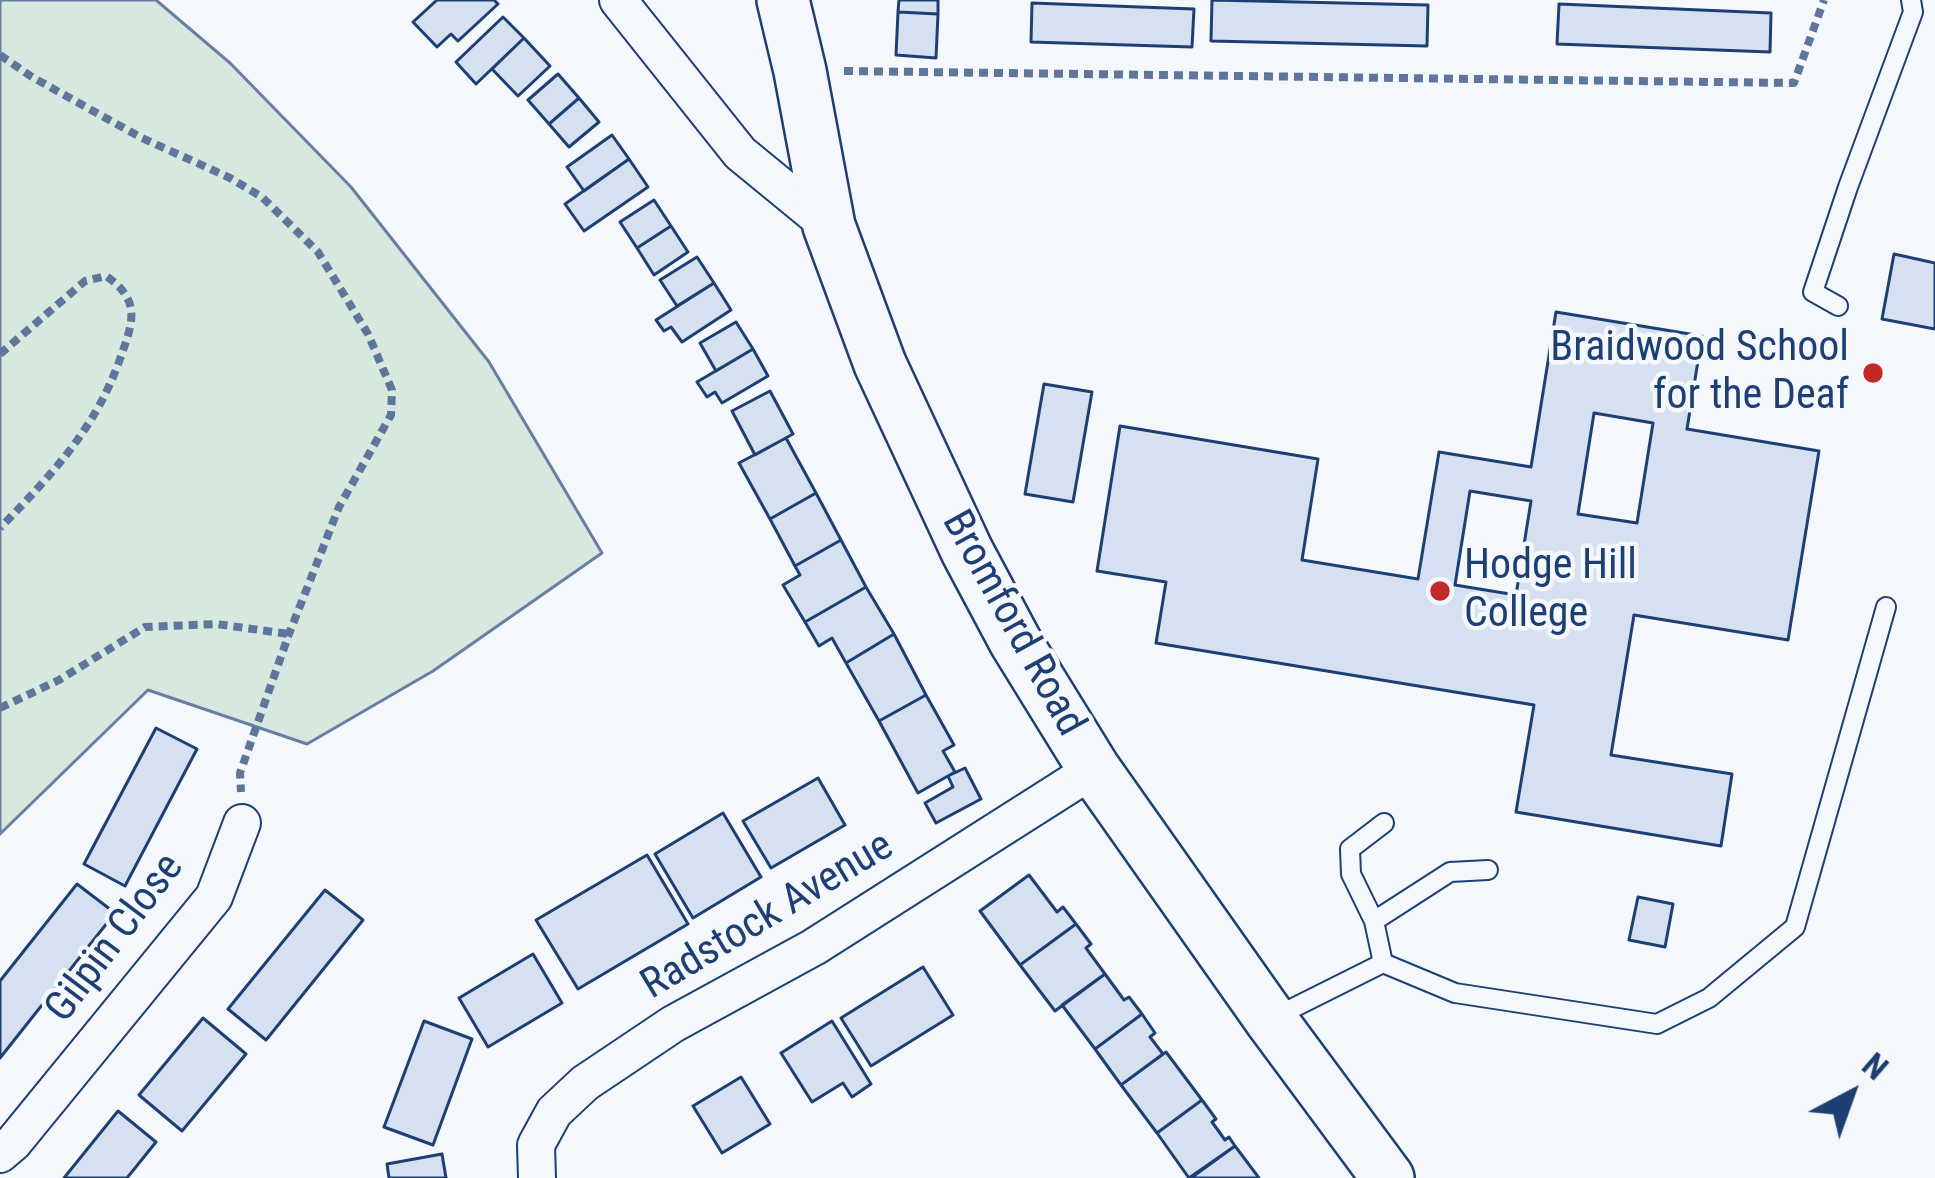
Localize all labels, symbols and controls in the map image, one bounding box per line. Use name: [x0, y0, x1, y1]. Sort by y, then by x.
place label: Braidwood School for the Deaf: [1550, 324, 1849, 422]
marker: Braidwood School for the Deaf: [1860, 360, 1886, 386]
street label: Bromford Road: [929, 503, 1095, 745]
place label: Hodge Hill College: [1464, 542, 1637, 640]
marker: Hodge Hill College: [1427, 578, 1453, 604]
street label: Radstock Avenue: [633, 822, 903, 1012]
street label: Gilpin Close: [36, 845, 196, 1033]
north arrow: [1791, 1034, 1911, 1154]
text: N: [1855, 1045, 1895, 1088]

